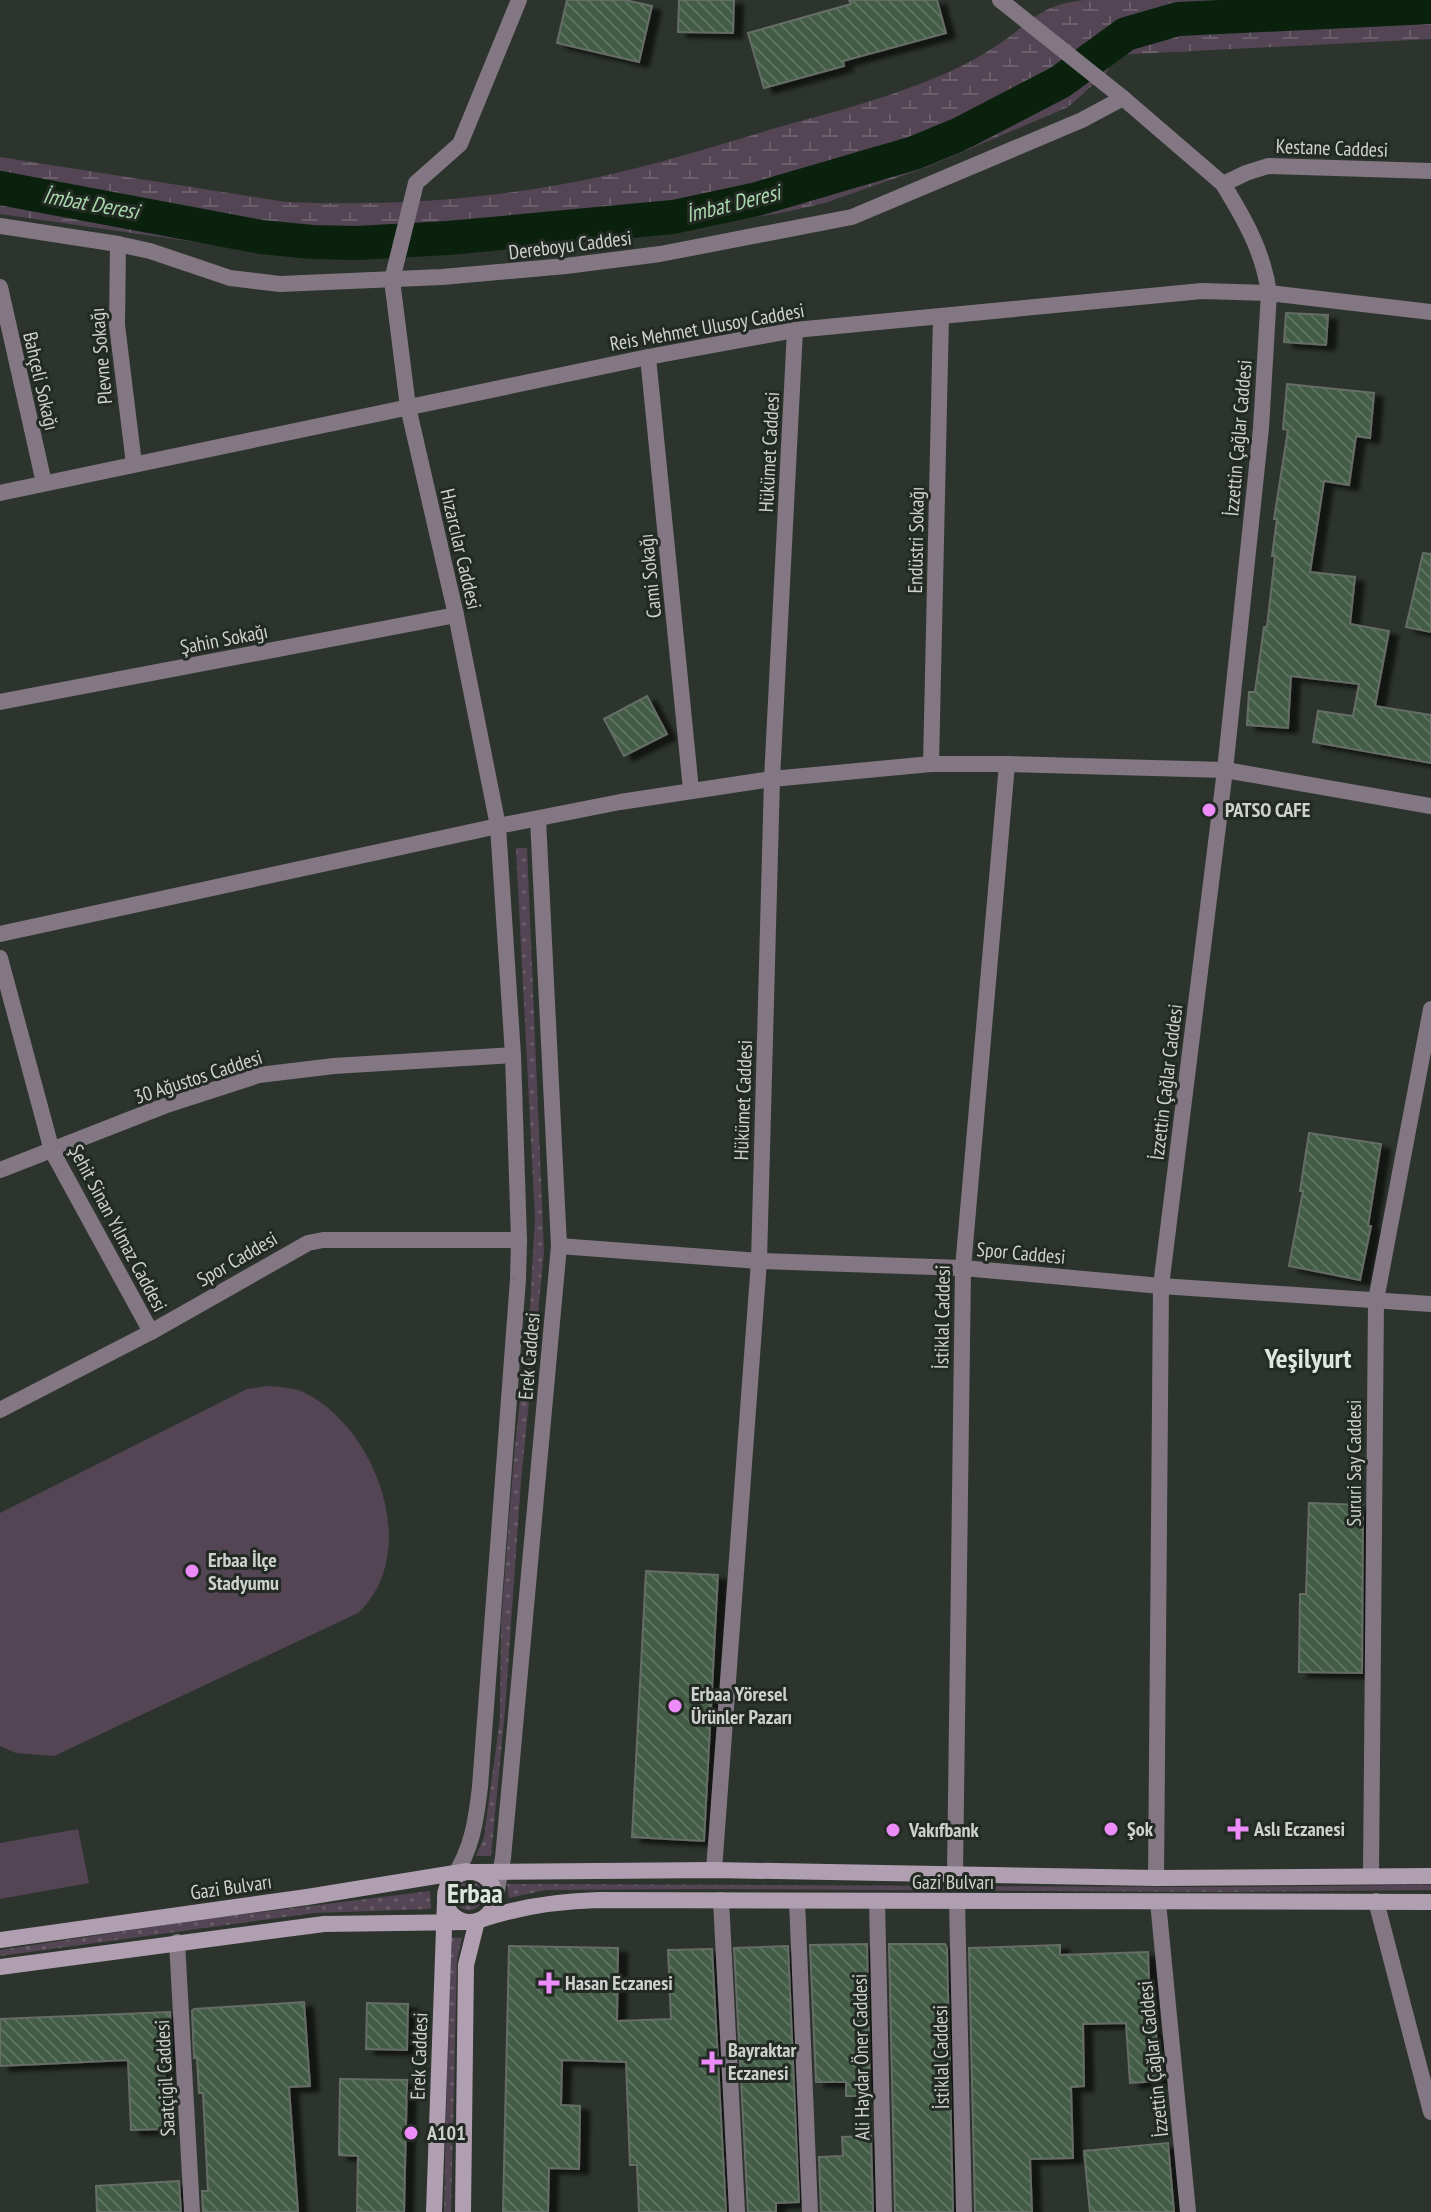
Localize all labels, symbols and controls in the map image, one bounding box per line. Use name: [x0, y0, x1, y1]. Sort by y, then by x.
street label: Kestane Caddesi: [1275, 133, 1389, 163]
water label: İmbat Deresi: [683, 177, 786, 228]
water label: İmbat Deresi: [41, 181, 144, 226]
street label: Dereboyu Caddesi: [507, 225, 633, 265]
street label: Reis Mehmet Ulusoy Caddesi: [608, 297, 806, 357]
street label: Plevne Sokağı: [84, 307, 118, 405]
street label: Bahçeli Sokağı: [17, 329, 65, 433]
street label: İzzettin Çağlar Caddesi: [1218, 359, 1258, 517]
street label: Hükümet Caddesi: [753, 391, 785, 513]
street label: Hızarcılar Caddesi: [434, 486, 488, 612]
street label: Endüstri Sokağı: [902, 486, 930, 594]
street label: Cami Sokağı: [633, 533, 667, 619]
street label: Şahin Sokağı: [178, 618, 270, 660]
place label: PATSO CAFE: [1225, 797, 1310, 823]
marker: PATSO CAFE: [1200, 801, 1218, 819]
street label: İzzettin Çağlar Caddesi: [1144, 1003, 1188, 1161]
street label: Hükümet Caddesi: [728, 1039, 758, 1161]
street label: 30 Ağustos Caddesi: [130, 1044, 266, 1110]
street label: Şehit Sinan Yılmaz Caddesi: [63, 1140, 173, 1316]
street label: Spor Caddesi: [192, 1225, 282, 1293]
street label: Spor Caddesi: [975, 1236, 1067, 1270]
street label: İstiklal Caddesi: [928, 1265, 956, 1369]
street label: Erek Caddesi: [512, 1311, 546, 1401]
district label: Yeşilyurt: [1264, 1339, 1351, 1376]
street label: Sururi Say Caddesi: [1341, 1400, 1367, 1526]
place label: Erbaa İlçe Stadyumu: [208, 1547, 279, 1596]
marker: Erbaa İlçe Stadyumu: [183, 1562, 201, 1580]
place label: Erbaa Yöresel Ürünler Pazarı: [691, 1681, 792, 1730]
marker: Erbaa Yöresel Ürünler Pazarı: [666, 1697, 684, 1715]
place label: Şok: [1127, 1816, 1154, 1842]
place label: Aslı Eczanesi: [1253, 1816, 1345, 1842]
place label: Vakıfbank: [908, 1817, 980, 1843]
marker: Şok: [1102, 1820, 1120, 1838]
marker: Aslı Eczanesi: [1229, 1820, 1247, 1838]
marker: Vakıfbank: [884, 1821, 902, 1839]
street label: Gazi Bulvarı: [189, 1868, 273, 1906]
street label: Gazi Bulvarı: [912, 1869, 994, 1895]
district label: Erbaa: [447, 1874, 503, 1911]
place label: Hasan Eczanesi: [565, 1970, 673, 1996]
street label: Ali Haydar Öner Caddesi: [847, 1973, 875, 2141]
marker: Hasan Eczanesi: [540, 1974, 558, 1992]
street label: İzzettin Çağlar Caddesi: [1132, 1980, 1174, 2138]
street label: İstiklal Caddesi: [927, 2005, 955, 2109]
street label: Erek Caddesi: [404, 2012, 434, 2100]
street label: Saatçigil Caddesi: [149, 2019, 181, 2137]
place label: Bayraktar Eczanesi: [728, 2037, 796, 2086]
marker: Bayraktar Eczanesi: [703, 2053, 721, 2071]
place label: A101: [426, 2120, 466, 2146]
marker: A101: [402, 2124, 420, 2142]

